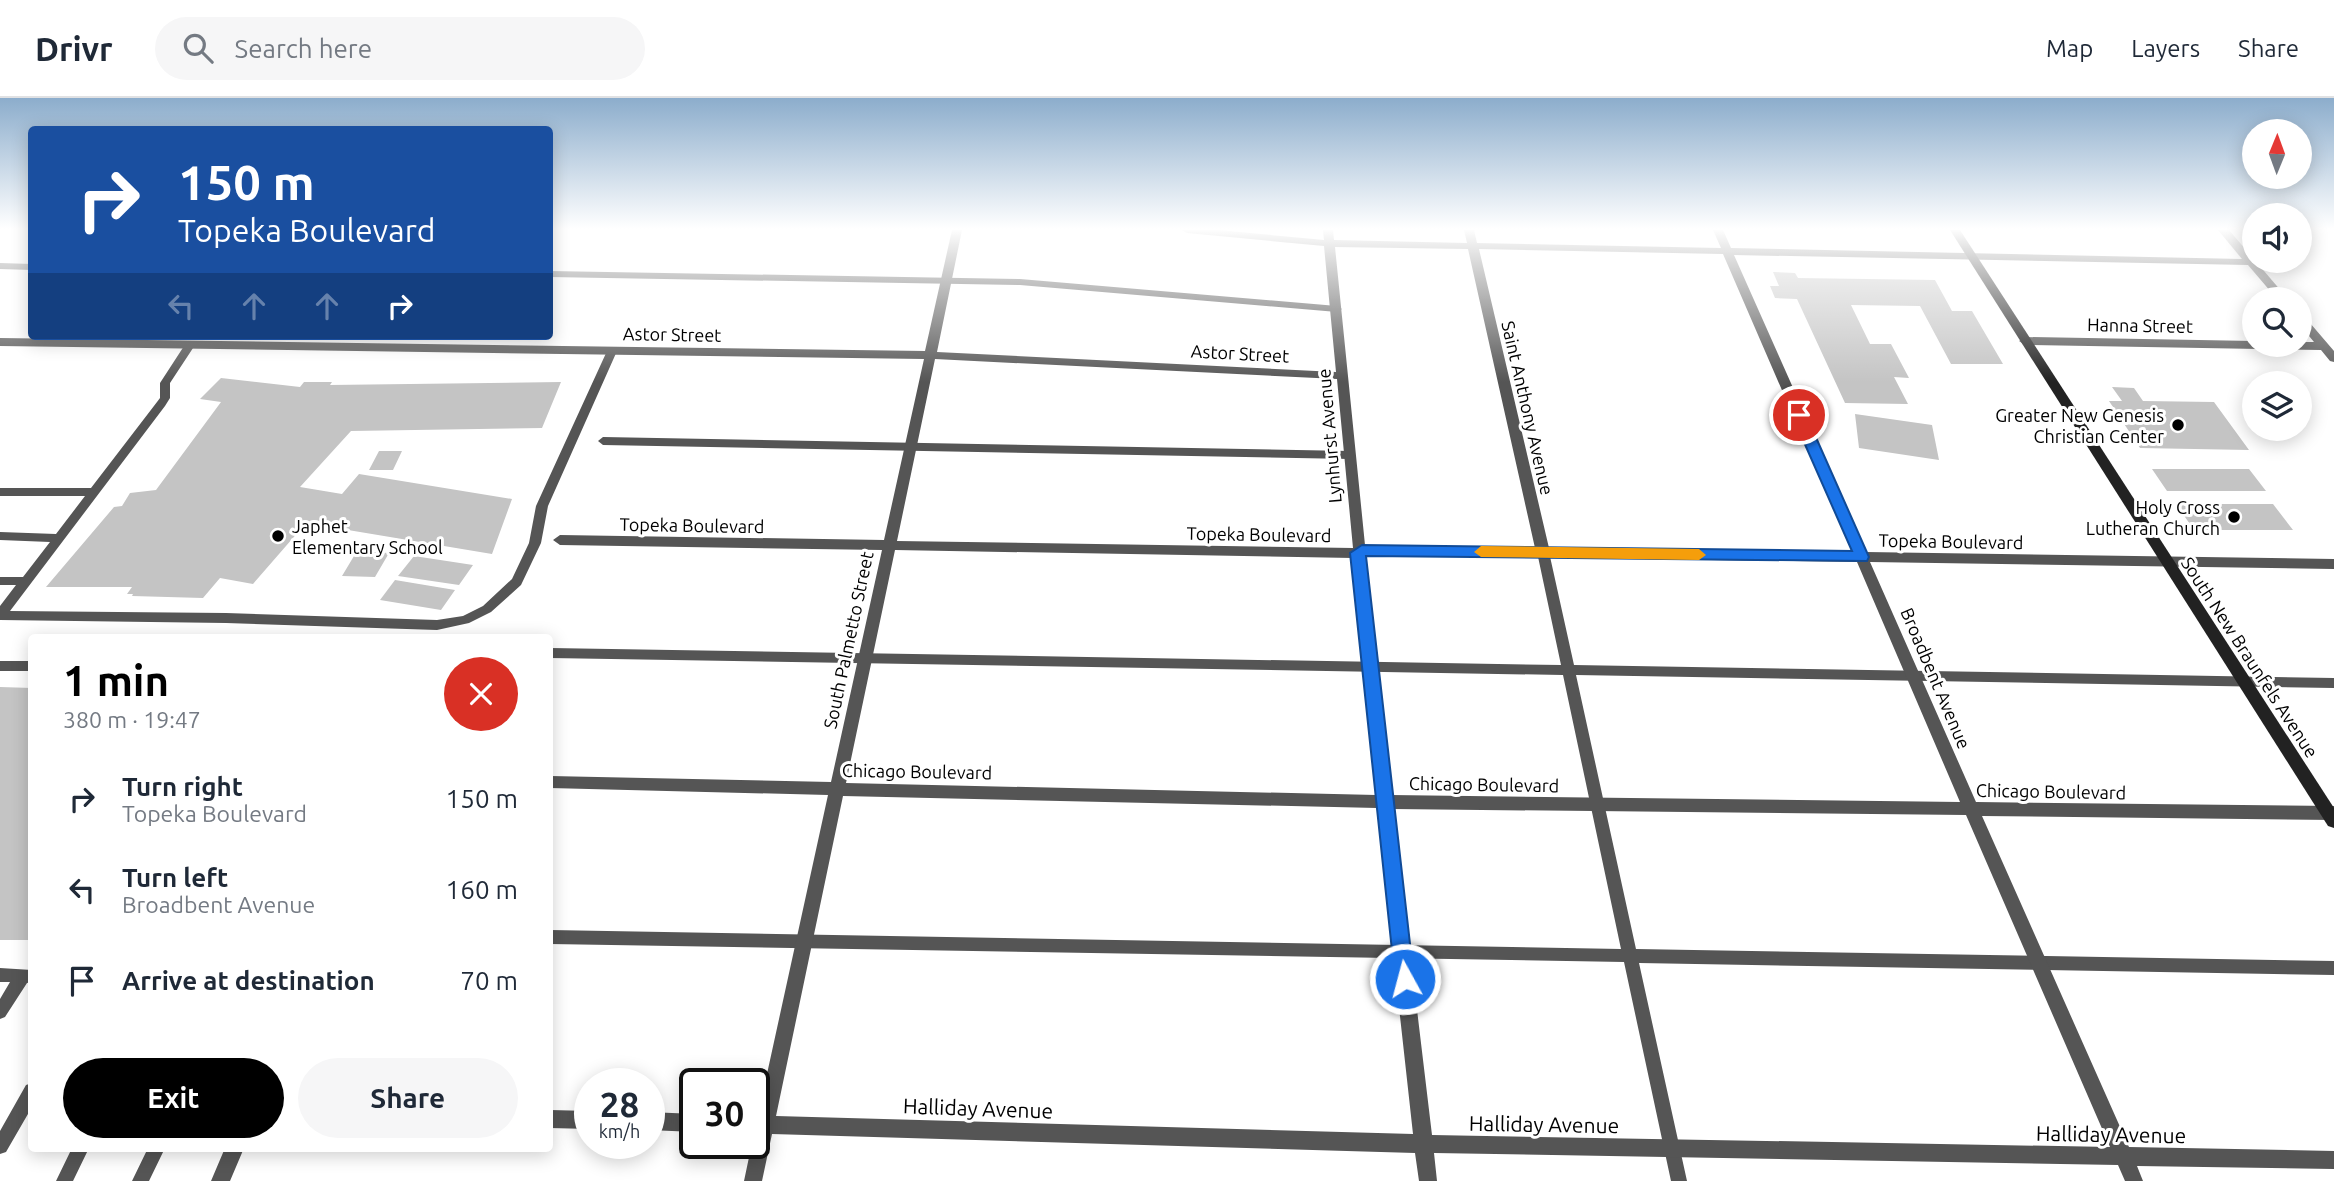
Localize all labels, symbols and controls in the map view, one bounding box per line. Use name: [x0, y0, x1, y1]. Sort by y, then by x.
search box: [155, 17, 645, 80]
icon: search: [179, 29, 217, 67]
text: Drivr: [35, 30, 113, 67]
text: Search here: [235, 34, 372, 63]
text: Map: [2046, 35, 2093, 62]
text: Layers: [2131, 35, 2200, 62]
text: Share: [2238, 35, 2299, 62]
north arrow: [2242, 119, 2312, 189]
map controls: [2242, 119, 2312, 441]
icon: right: [63, 154, 154, 245]
text: 150 m: [178, 154, 315, 209]
button: sound: [2242, 203, 2312, 273]
text: Topeka Boulevard: [178, 212, 435, 248]
icon: left: [162, 287, 200, 325]
icon: ahead: [235, 287, 273, 325]
icon: ahead: [308, 287, 346, 325]
icon: right: [381, 287, 419, 325]
button: search: [2242, 287, 2312, 357]
street label: Hanna Street: [2087, 314, 2193, 336]
street label: Saint Anthony Avenue: [1498, 319, 1558, 497]
street label: Astor Street: [623, 323, 721, 345]
street label: Astor Street: [1190, 340, 1290, 366]
street label: Lynhurst Avenue: [1313, 368, 1345, 504]
button: layers: [2242, 371, 2312, 441]
pin: [1769, 385, 1829, 445]
icon: arrive: [1780, 396, 1818, 434]
place label: Greater New Genesis Christian Center: [1995, 405, 2164, 446]
marker: Greater New Genesis Christian Center: [2170, 417, 2186, 433]
place label: Holy Cross Lutheran Church: [2086, 497, 2220, 538]
marker: Holy Cross Lutheran Church: [2226, 509, 2242, 525]
street label: Topeka Boulevard: [619, 514, 765, 536]
place label: Japhet Elementary School: [292, 516, 443, 557]
street label: Topeka Boulevard: [1186, 523, 1332, 545]
marker: Japhet Elementary School: [270, 528, 286, 544]
street label: Topeka Boulevard: [1878, 530, 2024, 552]
street label: South Palmetto Street: [819, 550, 877, 730]
street label: South New Braunfels Avenue: [2178, 553, 2322, 761]
street label: Broadbent Avenue: [1897, 605, 1975, 751]
text: 1 min: [63, 657, 169, 704]
button: close: [444, 657, 518, 731]
text: 380 m · 19:47: [63, 707, 201, 732]
street label: Chicago Boulevard: [842, 760, 992, 782]
text: Turn right: [122, 772, 243, 801]
street label: Chicago Boulevard: [1409, 773, 1559, 795]
icon: right: [63, 780, 101, 818]
street label: Chicago Boulevard: [1976, 780, 2126, 802]
text: 150 m: [446, 784, 518, 813]
text: Topeka Boulevard: [122, 801, 307, 826]
text: Turn left: [122, 863, 228, 892]
icon: left: [63, 871, 101, 909]
text: 160 m: [446, 875, 518, 904]
text: Broadbent Avenue: [122, 892, 315, 917]
position arrow: [1368, 942, 1442, 1016]
icon: arrive: [63, 962, 101, 1000]
text: Arrive at destination: [122, 966, 375, 995]
text: 70 m: [460, 966, 518, 995]
button: Exit: [63, 1058, 284, 1138]
button: Share: [298, 1058, 518, 1138]
speed limit sign: 30: [679, 1068, 770, 1159]
text: 28: [600, 1084, 639, 1124]
street label: Halliday Avenue: [902, 1093, 1054, 1123]
street label: Halliday Avenue: [1469, 1111, 1619, 1137]
text: km/h: [599, 1121, 640, 1141]
street label: Halliday Avenue: [2036, 1121, 2186, 1147]

